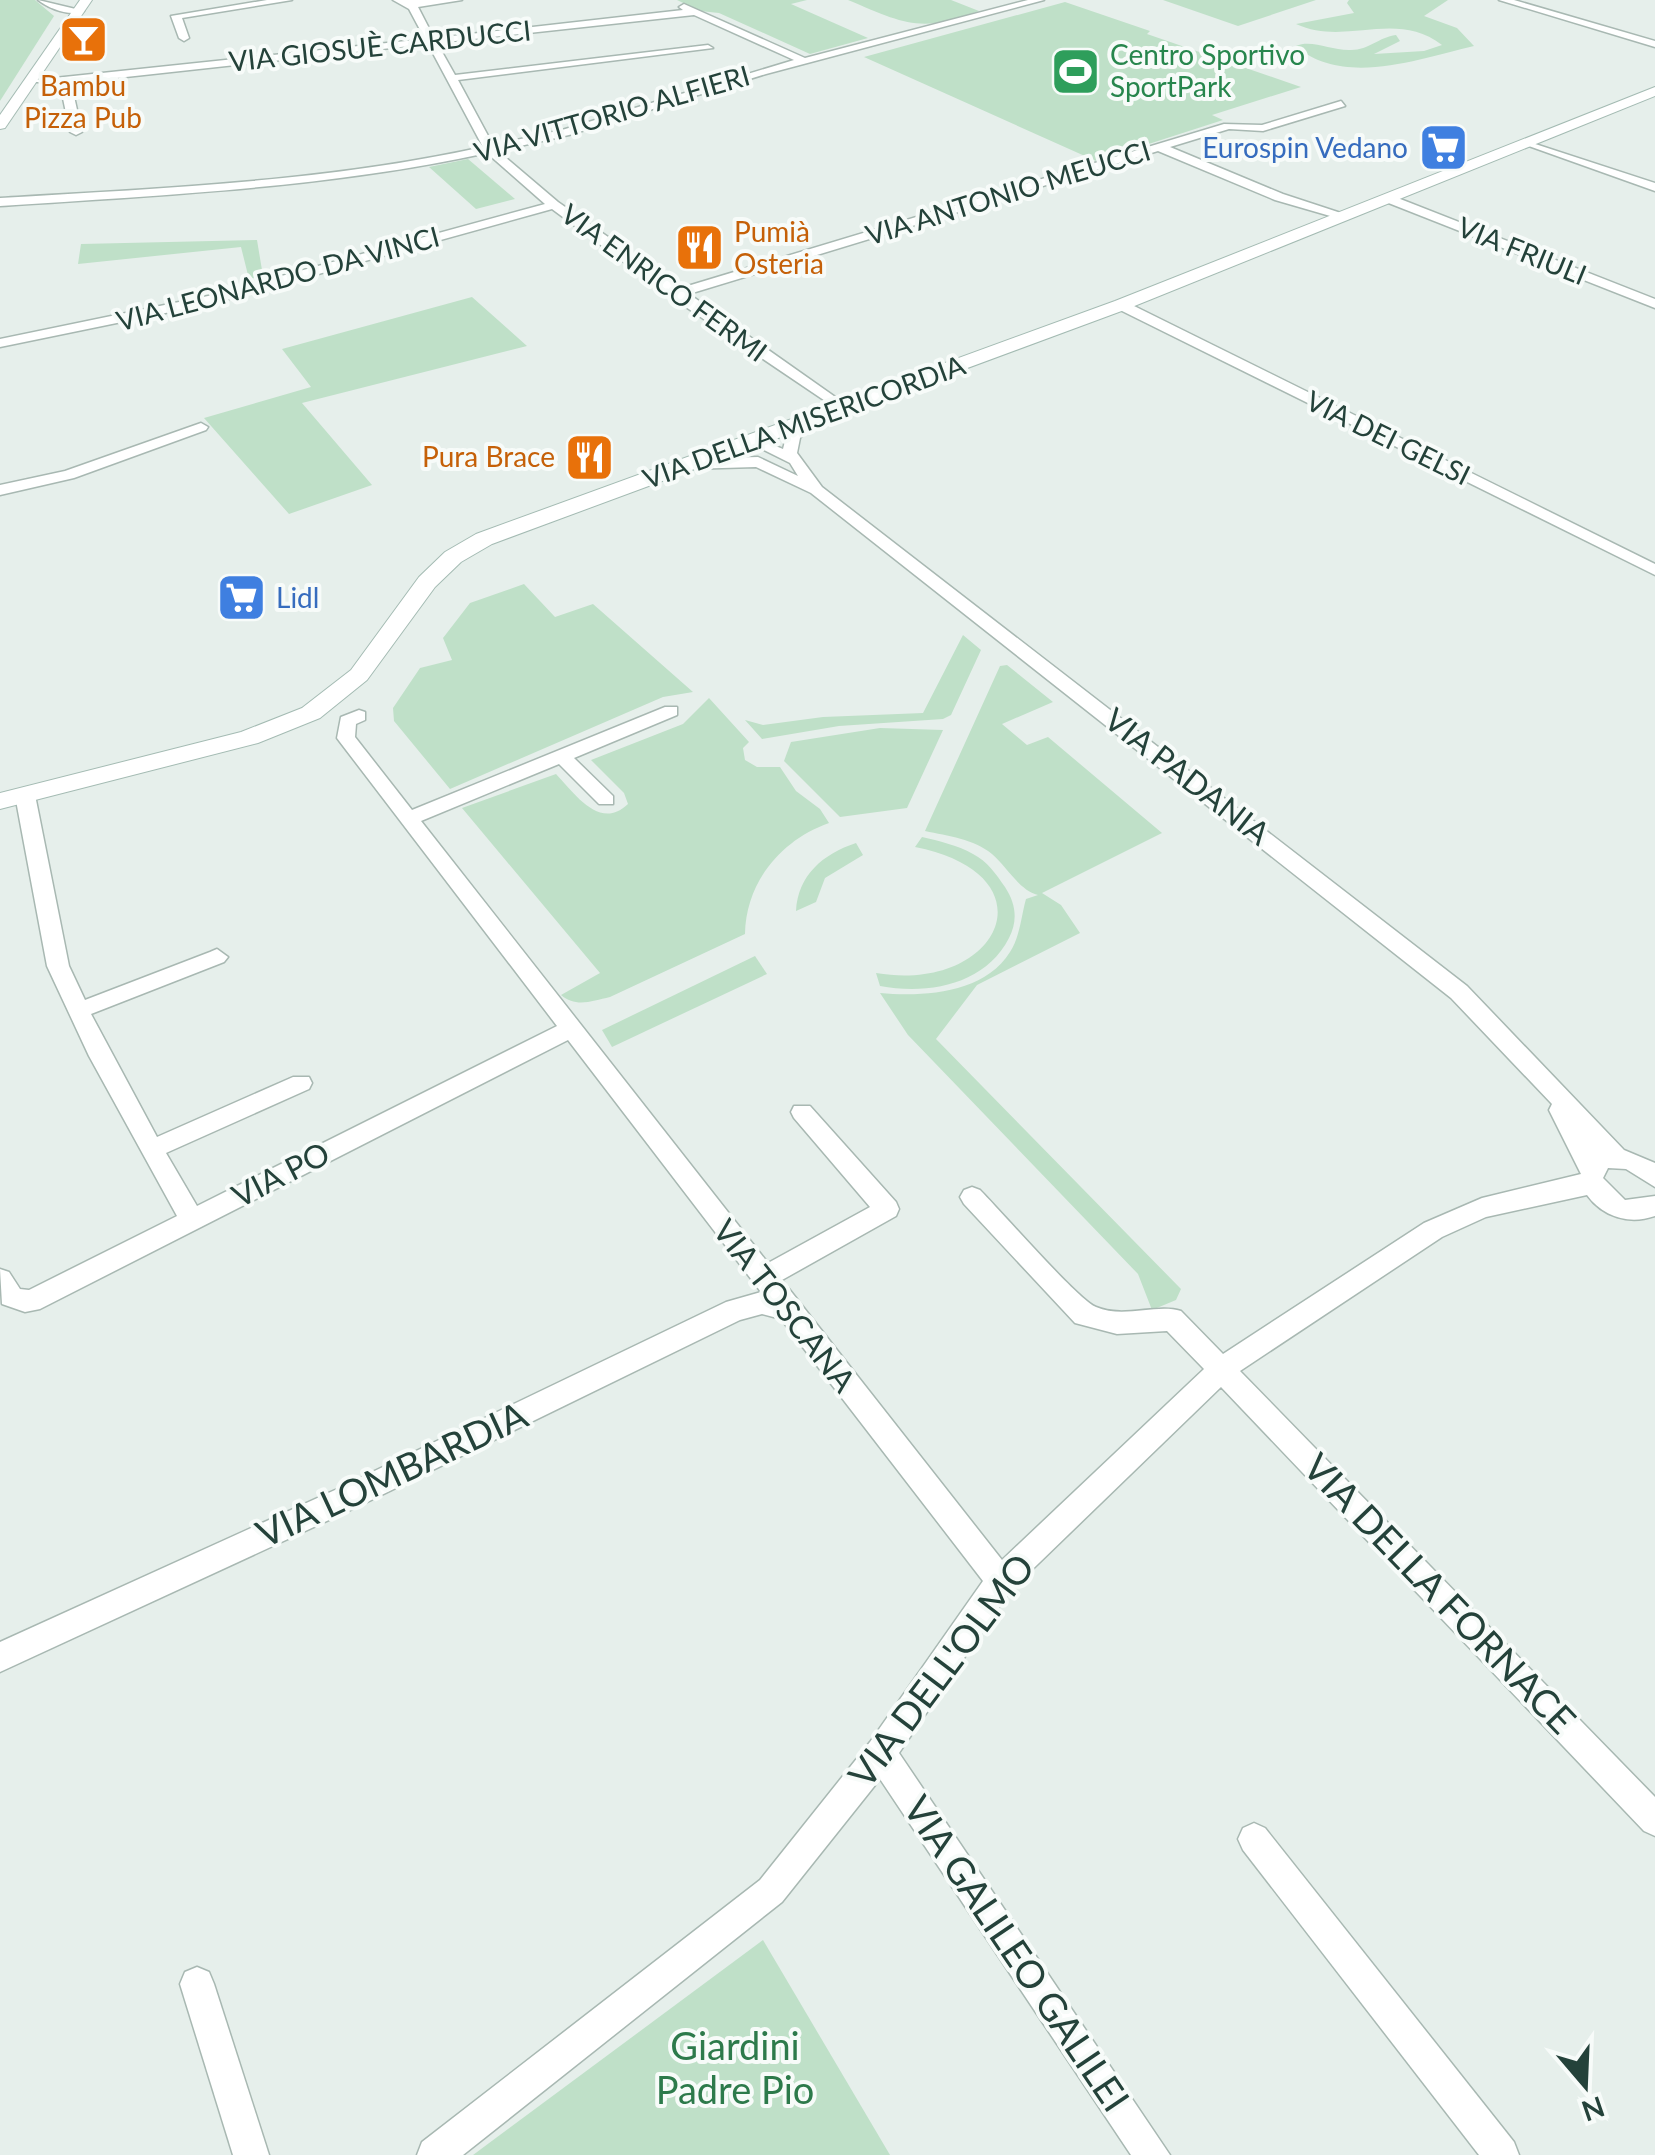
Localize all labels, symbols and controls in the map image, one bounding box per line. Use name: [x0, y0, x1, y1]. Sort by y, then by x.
street label: VIA GIOSUÈ CARDUCCI: [227, 12, 533, 78]
bar icon: Bambu Pizza Pub: [57, 13, 109, 65]
place label: Centro Sportivo SportPark: [1110, 37, 1305, 103]
sports icon: Centro Sportivo SportPark: [1049, 45, 1101, 97]
street label: VIA VITTORIO ALFIERI: [470, 57, 753, 169]
place label: Bambu Pizza Pub: [24, 68, 142, 134]
supermarket icon: Eurospin Vedano: [1417, 122, 1469, 174]
place label: Eurospin Vedano: [1202, 130, 1408, 164]
street label: VIA ANTONIO MEUCCI: [861, 133, 1154, 252]
street label: VIA ENRICO FERMI: [555, 196, 774, 368]
street label: VIA FRIULI: [1453, 209, 1592, 291]
place label: Pumià Osteria: [734, 214, 824, 280]
street label: VIA LEONARDO DA VINCI: [113, 219, 443, 338]
restaurant icon: Pumià Osteria: [673, 222, 725, 274]
street label: VIA DELLA MISERICORDIA: [638, 347, 969, 495]
street label: VIA DEI GELSI: [1301, 383, 1476, 492]
restaurant icon: Pura Brace: [564, 431, 616, 483]
place label: Pura Brace: [422, 439, 555, 473]
supermarket icon: Lidl: [215, 572, 267, 624]
place label: Lidl: [276, 580, 319, 614]
street label: VIA PADANIA: [1097, 699, 1279, 853]
street label: VIA PO: [225, 1133, 336, 1215]
street label: VIA TOSCANA: [706, 1211, 865, 1399]
street label: VIA LOMBARDIA: [248, 1390, 534, 1556]
street label: VIA DELLA FORNACE: [1295, 1443, 1586, 1742]
street label: VIA DELL'OLMO: [838, 1544, 1043, 1795]
street label: VIA GALILEO GALILEI: [895, 1786, 1140, 2119]
park label: Giardini Padre Pio: [656, 2022, 814, 2112]
north arrow: [1535, 2035, 1635, 2135]
text: N: [1578, 2090, 1609, 2129]

